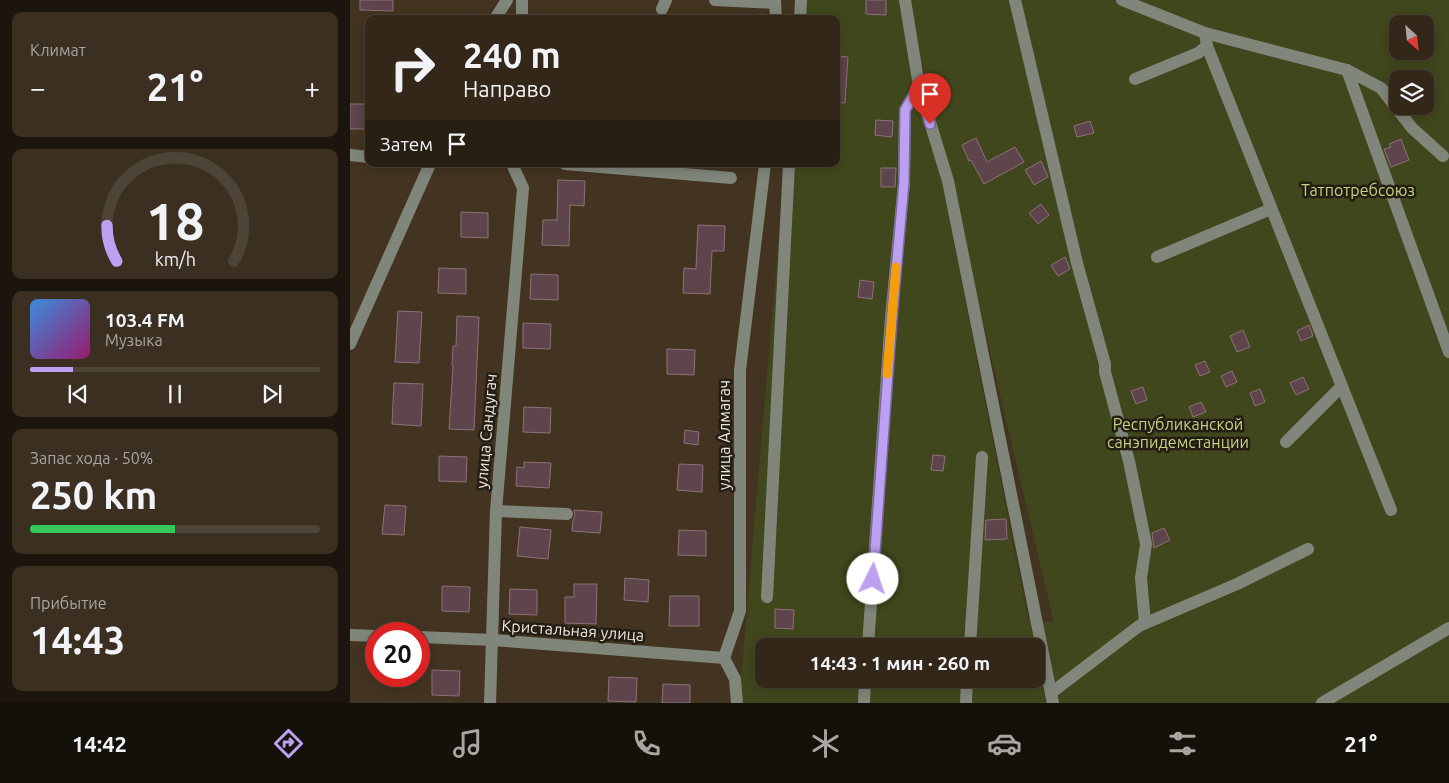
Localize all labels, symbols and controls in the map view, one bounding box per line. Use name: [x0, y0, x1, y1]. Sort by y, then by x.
north arrow: [1389, 15, 1434, 60]
map controls: [1389, 15, 1434, 115]
icon: right: [380, 35, 445, 100]
text: 240 m: [463, 35, 561, 75]
text: Климат: [30, 41, 86, 59]
text: 21°: [147, 66, 203, 108]
button: layers: [1389, 70, 1434, 115]
text: −: [30, 72, 46, 103]
text: +: [304, 72, 320, 103]
pin: [909, 73, 951, 124]
text: Направо: [463, 76, 551, 101]
icon: arrive: [916, 80, 944, 108]
icon: arrive: [443, 130, 471, 158]
text: Затем: [380, 133, 433, 155]
park label: Татпотребсоюз: [1301, 181, 1415, 199]
text: 18: [146, 192, 204, 250]
text: km/h: [154, 249, 196, 269]
text: 103.4 FM: [105, 309, 185, 331]
text: Музыка: [105, 331, 163, 349]
street label: улица Сандугач: [472, 373, 500, 489]
icon: previous: [64, 380, 92, 408]
icon: pause: [161, 380, 189, 408]
icon: next: [258, 380, 286, 408]
street label: улица Алмагач: [715, 380, 733, 490]
park label: Республиканской санэпидемстанции: [1107, 415, 1249, 451]
text: Запас хода · 50%: [30, 449, 153, 467]
text: 250 km: [30, 474, 157, 516]
position arrow: [846, 552, 898, 604]
text: Прибытие: [30, 594, 107, 612]
street label: Кристальная улица: [501, 616, 645, 644]
text: 14:43: [30, 619, 125, 661]
speed limit sign: 20: [365, 622, 430, 687]
text: 14:43 · 1 мин · 260 m: [810, 652, 990, 674]
icon: directions: [271, 726, 306, 761]
icon: music: [450, 726, 485, 761]
icon: phone: [629, 726, 664, 761]
icon: climate: [808, 726, 843, 761]
icon: car: [987, 726, 1022, 761]
icon: filters: [1165, 726, 1200, 761]
text: 14:42: [72, 731, 127, 756]
text: 21°: [1344, 731, 1377, 756]

